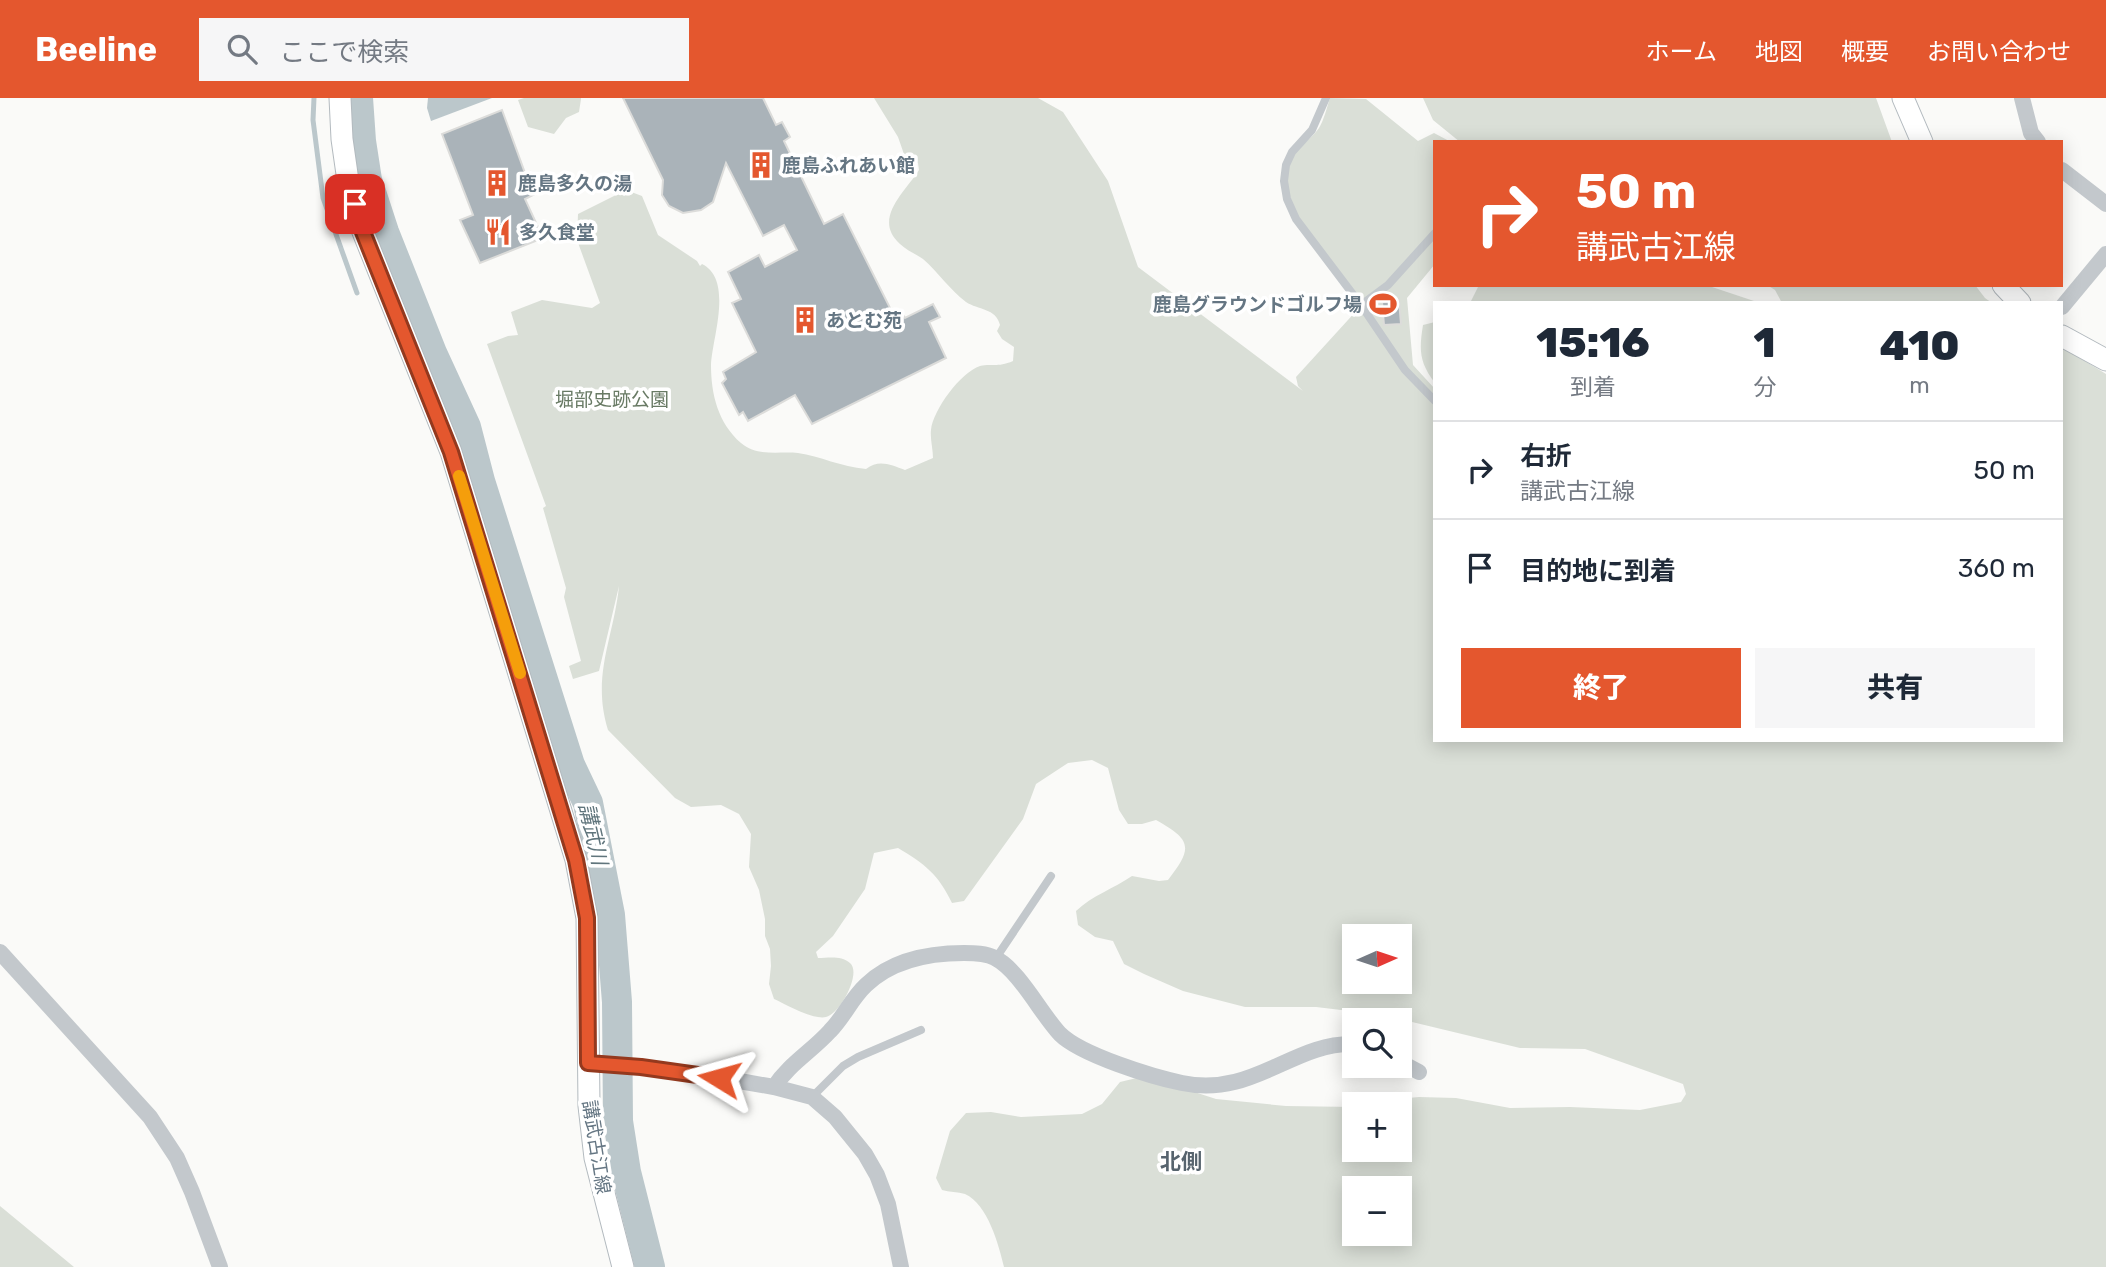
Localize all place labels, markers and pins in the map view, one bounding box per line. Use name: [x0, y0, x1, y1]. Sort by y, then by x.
building icon: 鹿島ふれあい館: [746, 150, 776, 180]
place label: 鹿島ふれあい館: [782, 154, 915, 177]
building icon: 鹿島多久の湯: [482, 168, 512, 198]
place label: 鹿島多久の湯: [518, 172, 632, 195]
pin: [325, 174, 385, 234]
restaurant icon: 多久食堂: [483, 217, 513, 247]
place label: 多久食堂: [519, 221, 595, 244]
sports icon: 鹿島グラウンドゴルフ場: [1368, 289, 1398, 319]
place label: 鹿島グラウンドゴルフ場: [1153, 293, 1362, 316]
building icon: あとむ苑: [790, 305, 820, 335]
place label: あとむ苑: [826, 309, 902, 332]

